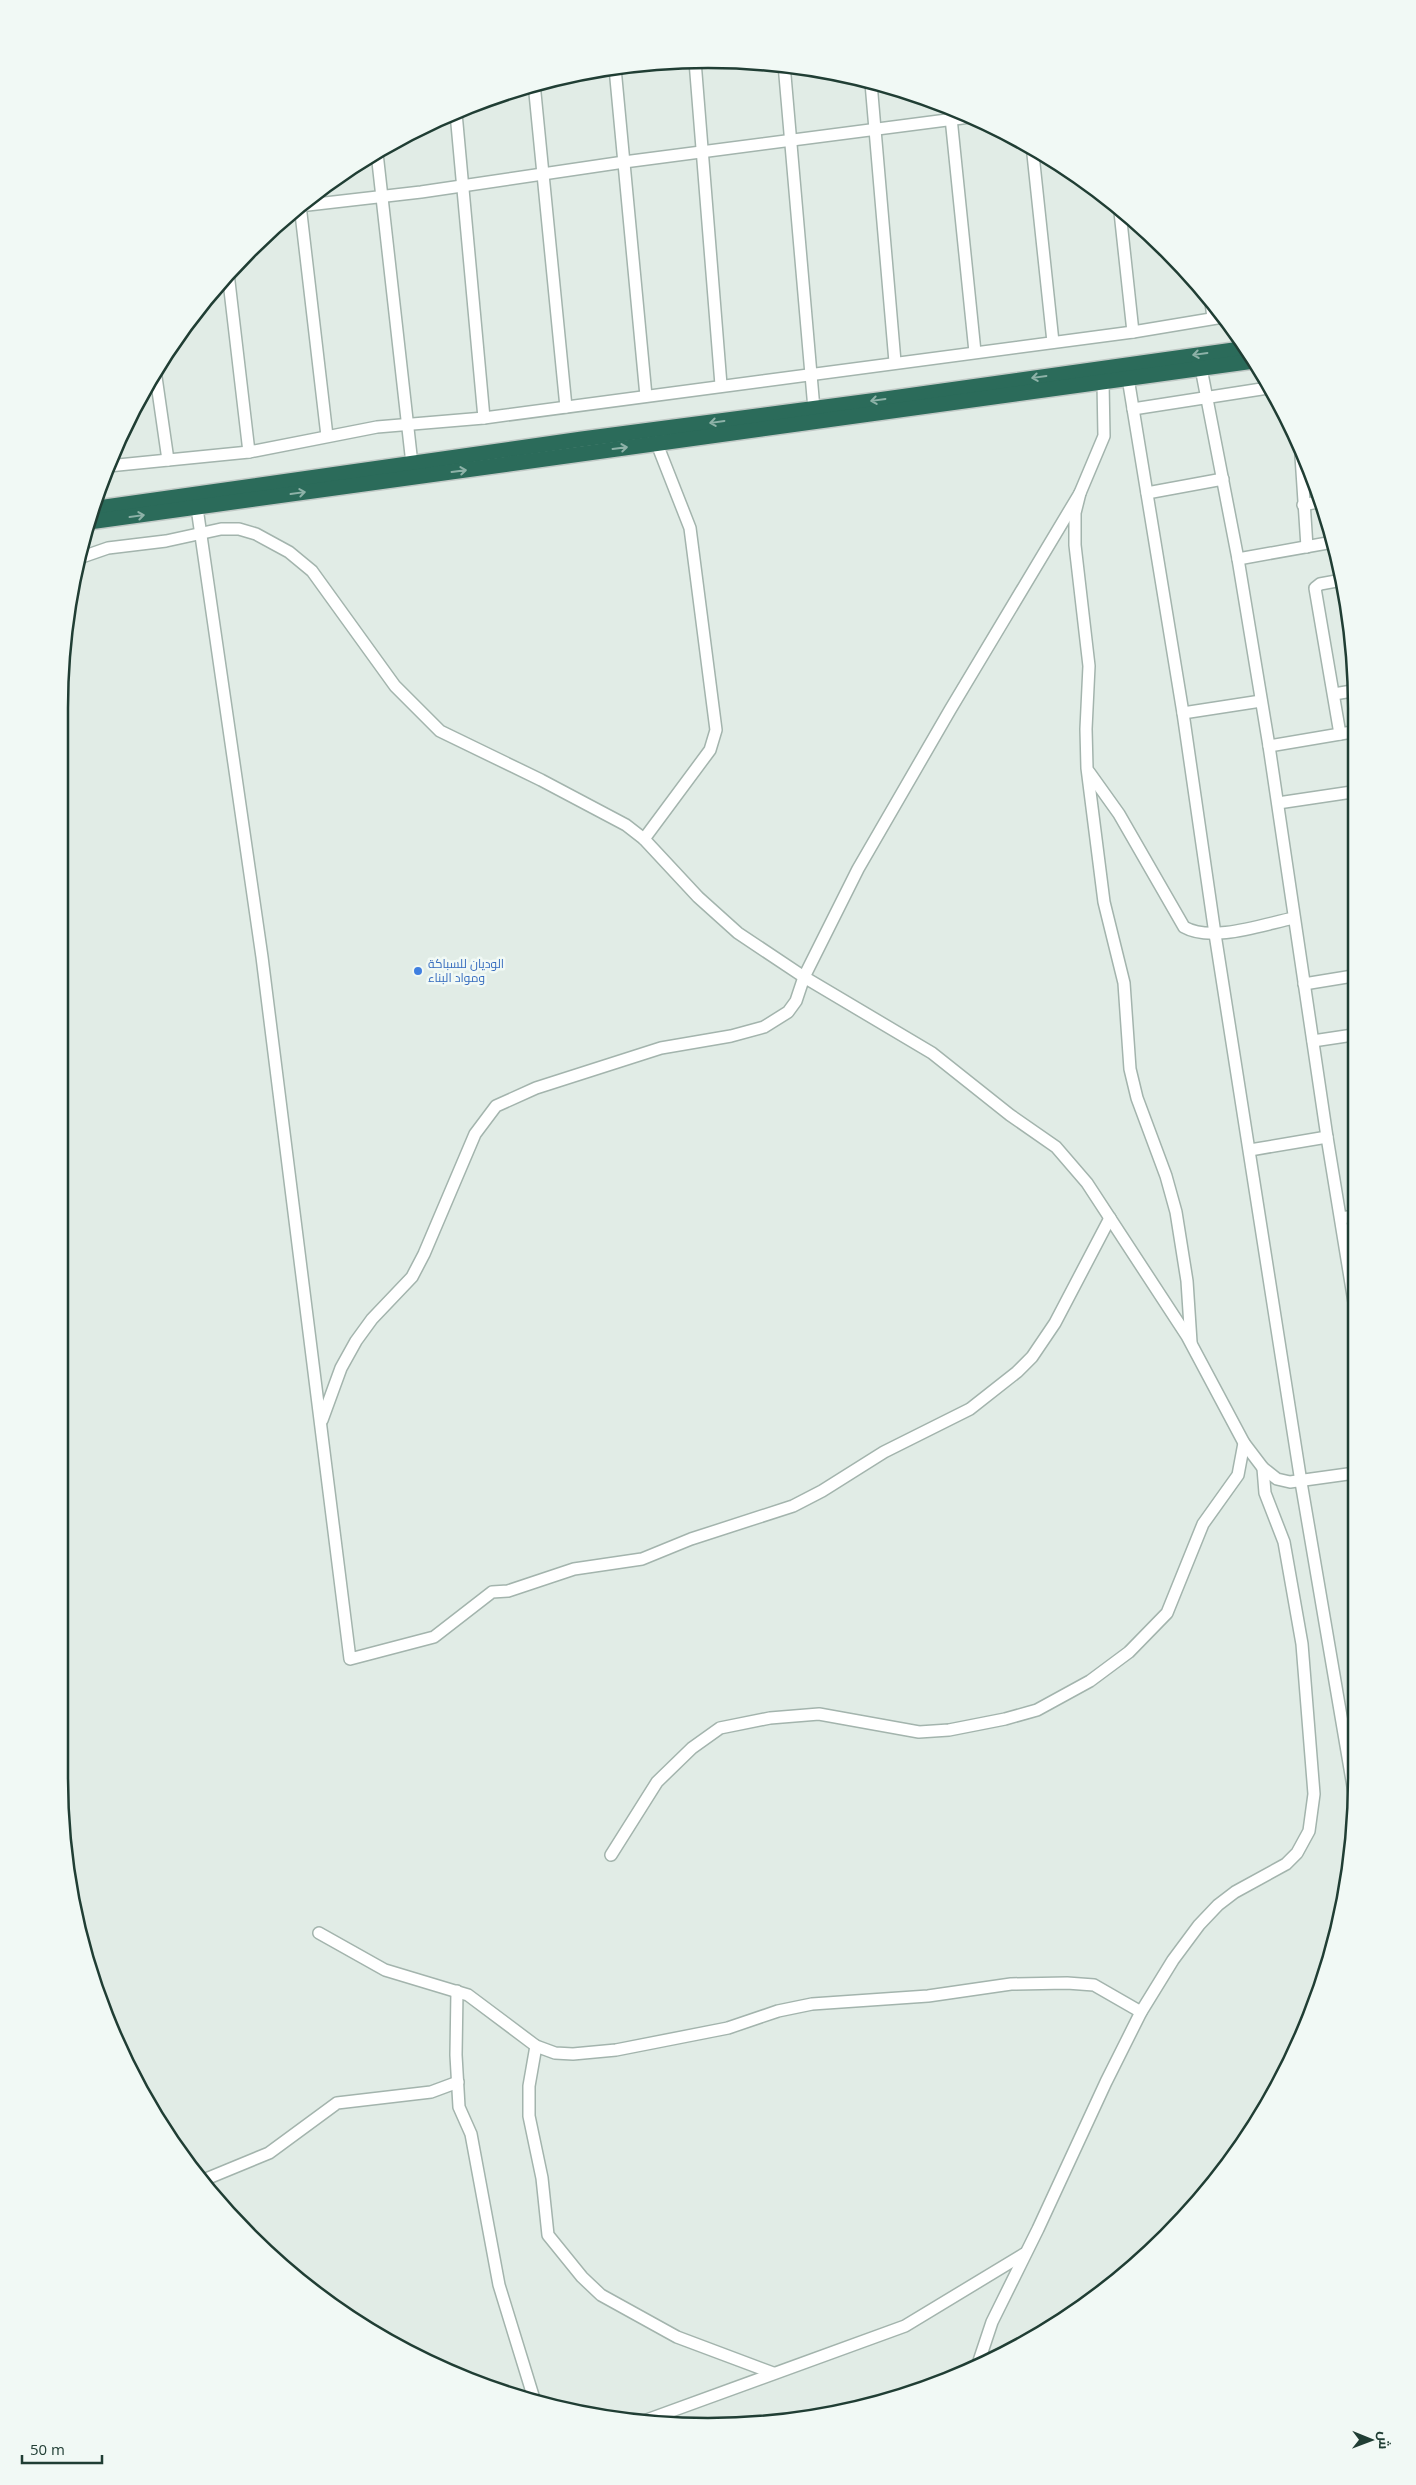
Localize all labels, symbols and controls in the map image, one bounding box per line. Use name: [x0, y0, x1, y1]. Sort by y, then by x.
one-way arrow: [1192, 350, 1208, 360]
one-way arrow: [1031, 372, 1047, 382]
one-way arrow: [870, 395, 886, 405]
one-way arrow: [709, 417, 725, 427]
one-way arrow: [611, 443, 627, 453]
one-way arrow: [450, 466, 466, 476]
one-way arrow: [289, 487, 305, 497]
one-way arrow: [129, 511, 145, 521]
place label: الوديان للسباكة ومواد البناء: [428, 955, 504, 986]
marker: الوديان للسباكة ومواد البناء: [412, 965, 424, 977]
north arrow: [1346, 2415, 1396, 2465]
text: ش: [1375, 2431, 1394, 2449]
scale bar: [22, 2432, 102, 2464]
text: 50 m: [30, 2439, 65, 2459]

